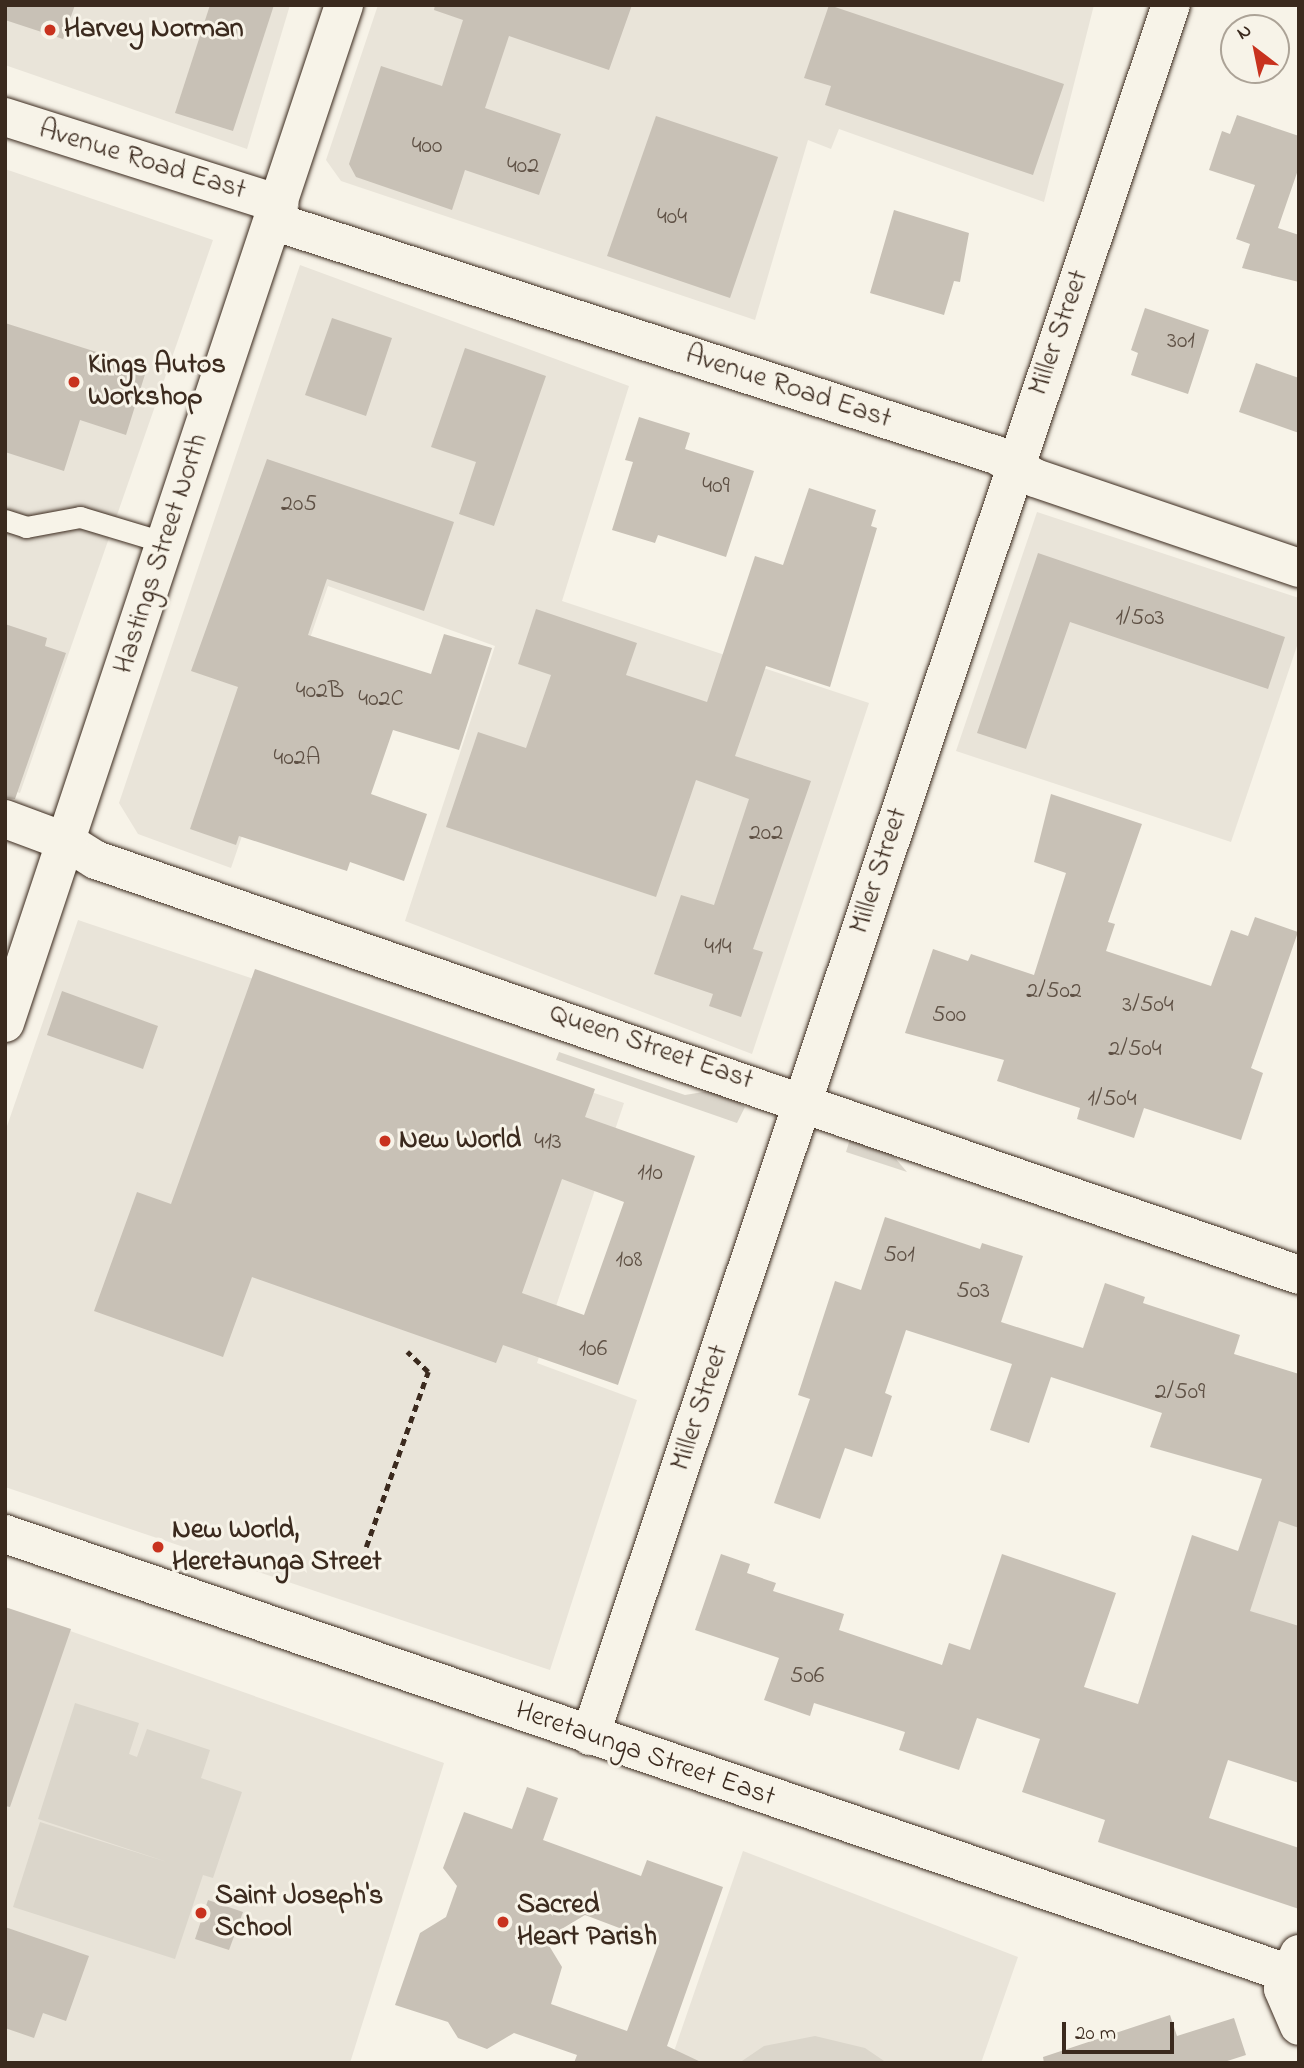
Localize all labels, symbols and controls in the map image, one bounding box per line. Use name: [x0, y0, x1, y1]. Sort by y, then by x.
place label: Harvey Norman: [64, 13, 244, 47]
north arrow: [1220, 14, 1290, 84]
text: N: [1232, 18, 1257, 47]
marker: Harvey Norman: [42, 22, 58, 38]
street label: Avenue Road East: [35, 114, 249, 208]
house number: 400: [412, 133, 442, 161]
house number: 402: [507, 153, 539, 181]
house number: 404: [657, 204, 687, 232]
street label: Miller Street: [1023, 266, 1097, 400]
house number: 301: [1167, 328, 1195, 356]
street label: Avenue Road East: [681, 339, 895, 437]
place label: Kings Autos Workshop: [88, 349, 226, 415]
marker: Kings Autos Workshop: [66, 374, 82, 390]
street label: Hastings Street North: [107, 430, 217, 678]
house number: 409: [702, 473, 730, 501]
house number: 205: [281, 491, 317, 519]
house number: 1/503: [1115, 605, 1165, 633]
house number: 402B: [296, 678, 344, 706]
house number: 402C: [358, 686, 404, 714]
house number: 402A: [274, 745, 320, 773]
street label: Miller Street: [844, 804, 916, 938]
house number: 202: [749, 820, 783, 848]
house number: 414: [704, 934, 732, 962]
house number: 2/502: [1026, 978, 1082, 1006]
house number: 3/504: [1122, 992, 1174, 1020]
street label: Queen Street East: [545, 997, 757, 1099]
house number: 500: [932, 1002, 966, 1030]
house number: 2/504: [1108, 1036, 1162, 1064]
house number: 1/504: [1087, 1086, 1137, 1114]
place label: New World: [399, 1124, 521, 1158]
house number: 413: [534, 1129, 562, 1157]
marker: New World: [377, 1133, 393, 1149]
house number: 110: [637, 1160, 663, 1188]
house number: 501: [883, 1242, 915, 1270]
house number: 108: [616, 1247, 642, 1275]
house number: 503: [956, 1278, 990, 1306]
house number: 106: [579, 1336, 607, 1364]
street label: Miller Street: [665, 1341, 737, 1475]
house number: 2/509: [1155, 1379, 1205, 1407]
place label: New World, Heretaunga Street: [172, 1514, 382, 1580]
marker: New World, Heretaunga Street: [150, 1539, 166, 1555]
house number: 506: [790, 1663, 824, 1691]
street label: Heretaunga Street East: [511, 1695, 779, 1815]
place label: Saint Joseph's School: [215, 1880, 383, 1946]
place label: Sacred Heart Parish: [517, 1889, 657, 1955]
marker: Saint Joseph's School: [193, 1905, 209, 1921]
marker: Sacred Heart Parish: [495, 1914, 511, 1930]
scale bar: [1066, 2008, 1178, 2052]
text: 20 m: [1075, 2019, 1116, 2049]

